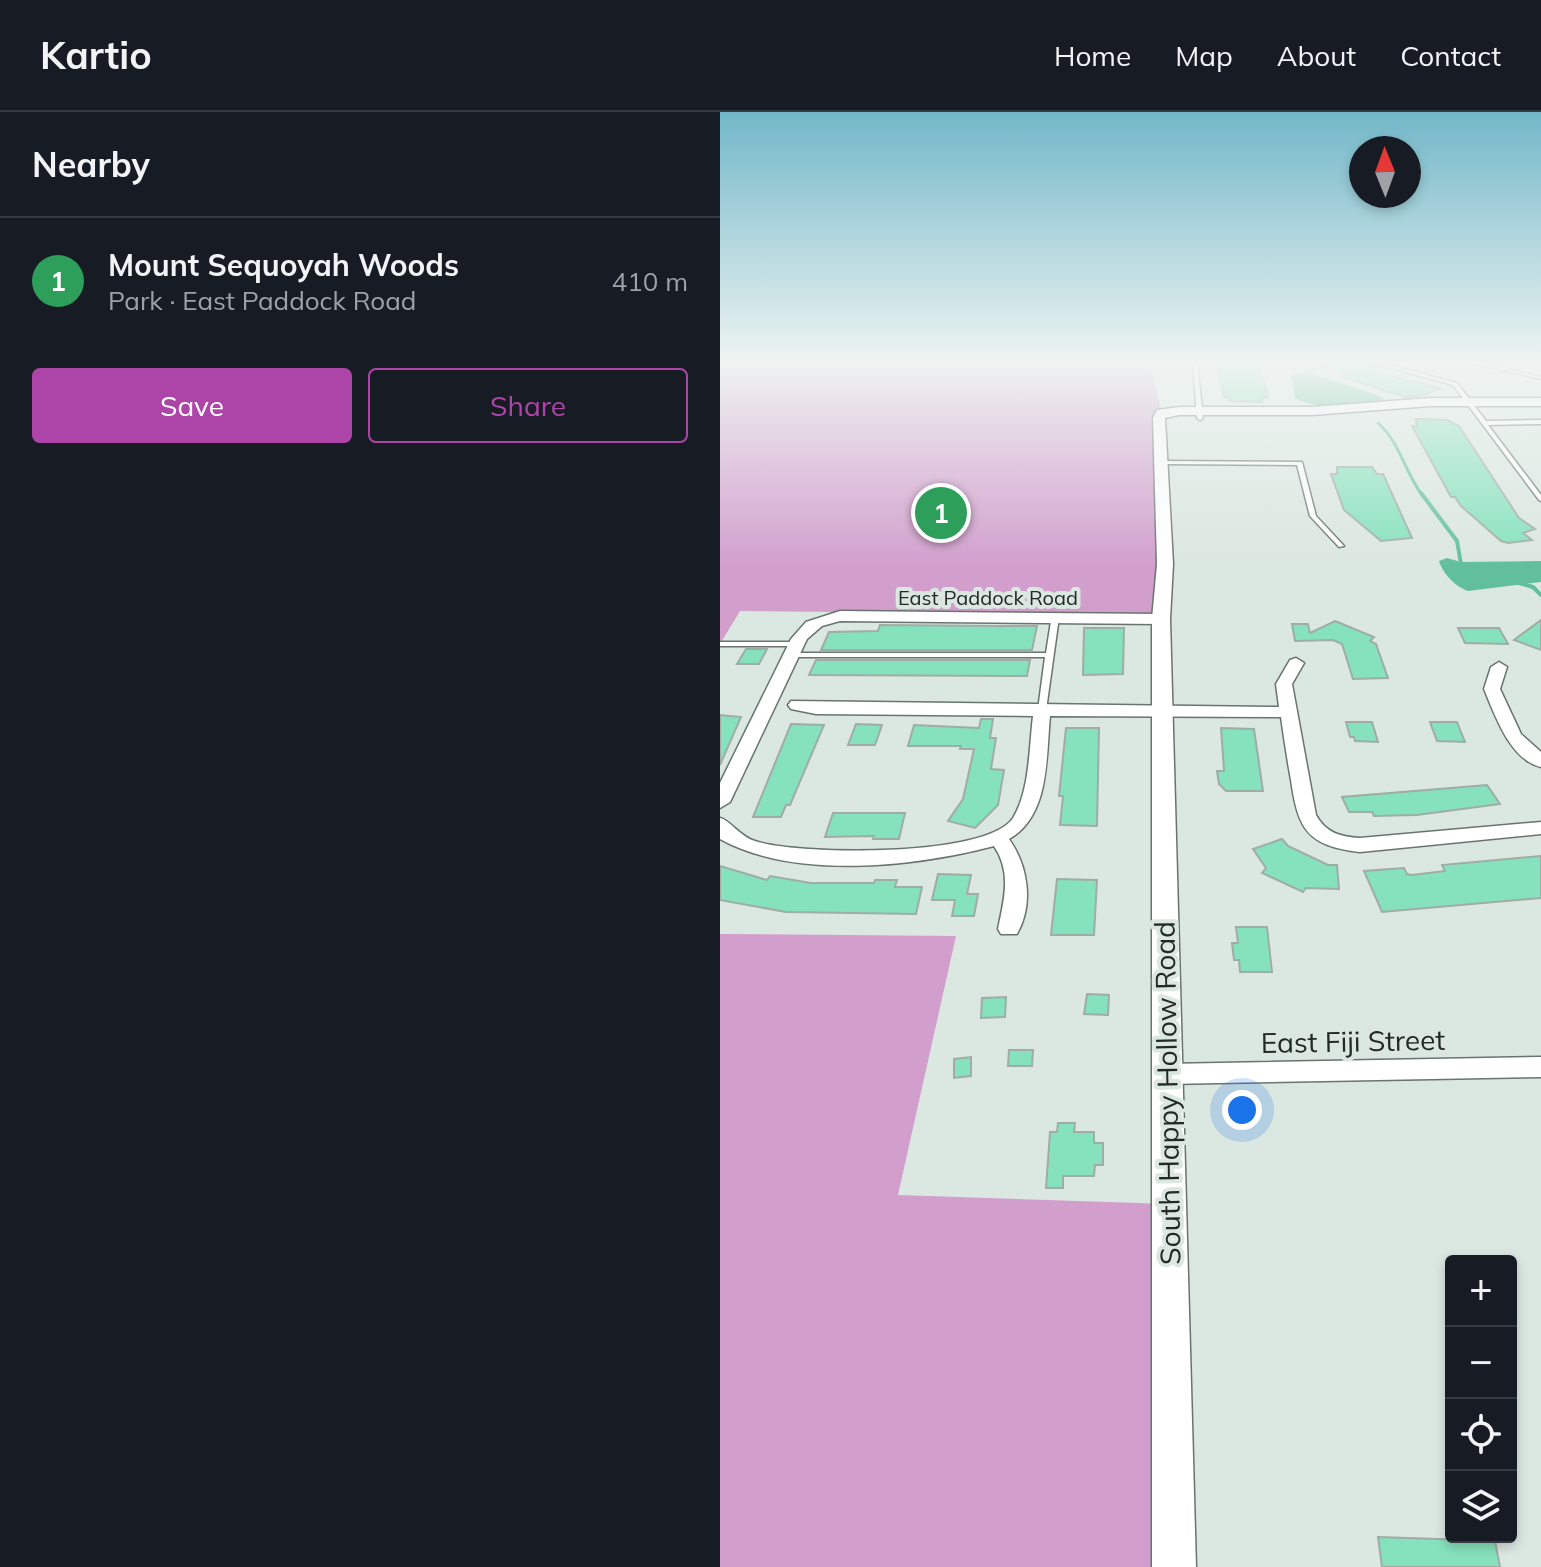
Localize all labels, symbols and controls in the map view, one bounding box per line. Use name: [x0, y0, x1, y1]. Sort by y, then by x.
text: Kartio: [40, 31, 152, 79]
text: Home: [1054, 38, 1131, 73]
text: Map: [1175, 38, 1233, 73]
text: About: [1277, 38, 1356, 73]
text: Contact: [1400, 38, 1501, 73]
north arrow: [1349, 136, 1421, 208]
text: Nearby: [32, 143, 150, 186]
text: Mount Sequoyah Woods: [108, 246, 459, 284]
text: 1: [50, 265, 66, 298]
text: 410 m: [612, 265, 688, 298]
text: Park · East Paddock Road: [108, 284, 416, 317]
button: Save: [32, 368, 352, 443]
button: Share: [368, 368, 688, 443]
pin: 1: [915, 483, 967, 543]
street label: East Paddock Road: [898, 585, 1078, 610]
street label: South Happy Hollow Road: [1147, 921, 1187, 1265]
street label: East Fiji Street: [1261, 1022, 1446, 1060]
your location: [1222, 1090, 1262, 1130]
map controls: [1445, 1255, 1517, 1543]
button: +: [1445, 1255, 1517, 1327]
button: −: [1445, 1327, 1517, 1399]
button: locate: [1445, 1399, 1517, 1471]
button: layers: [1445, 1471, 1517, 1543]

